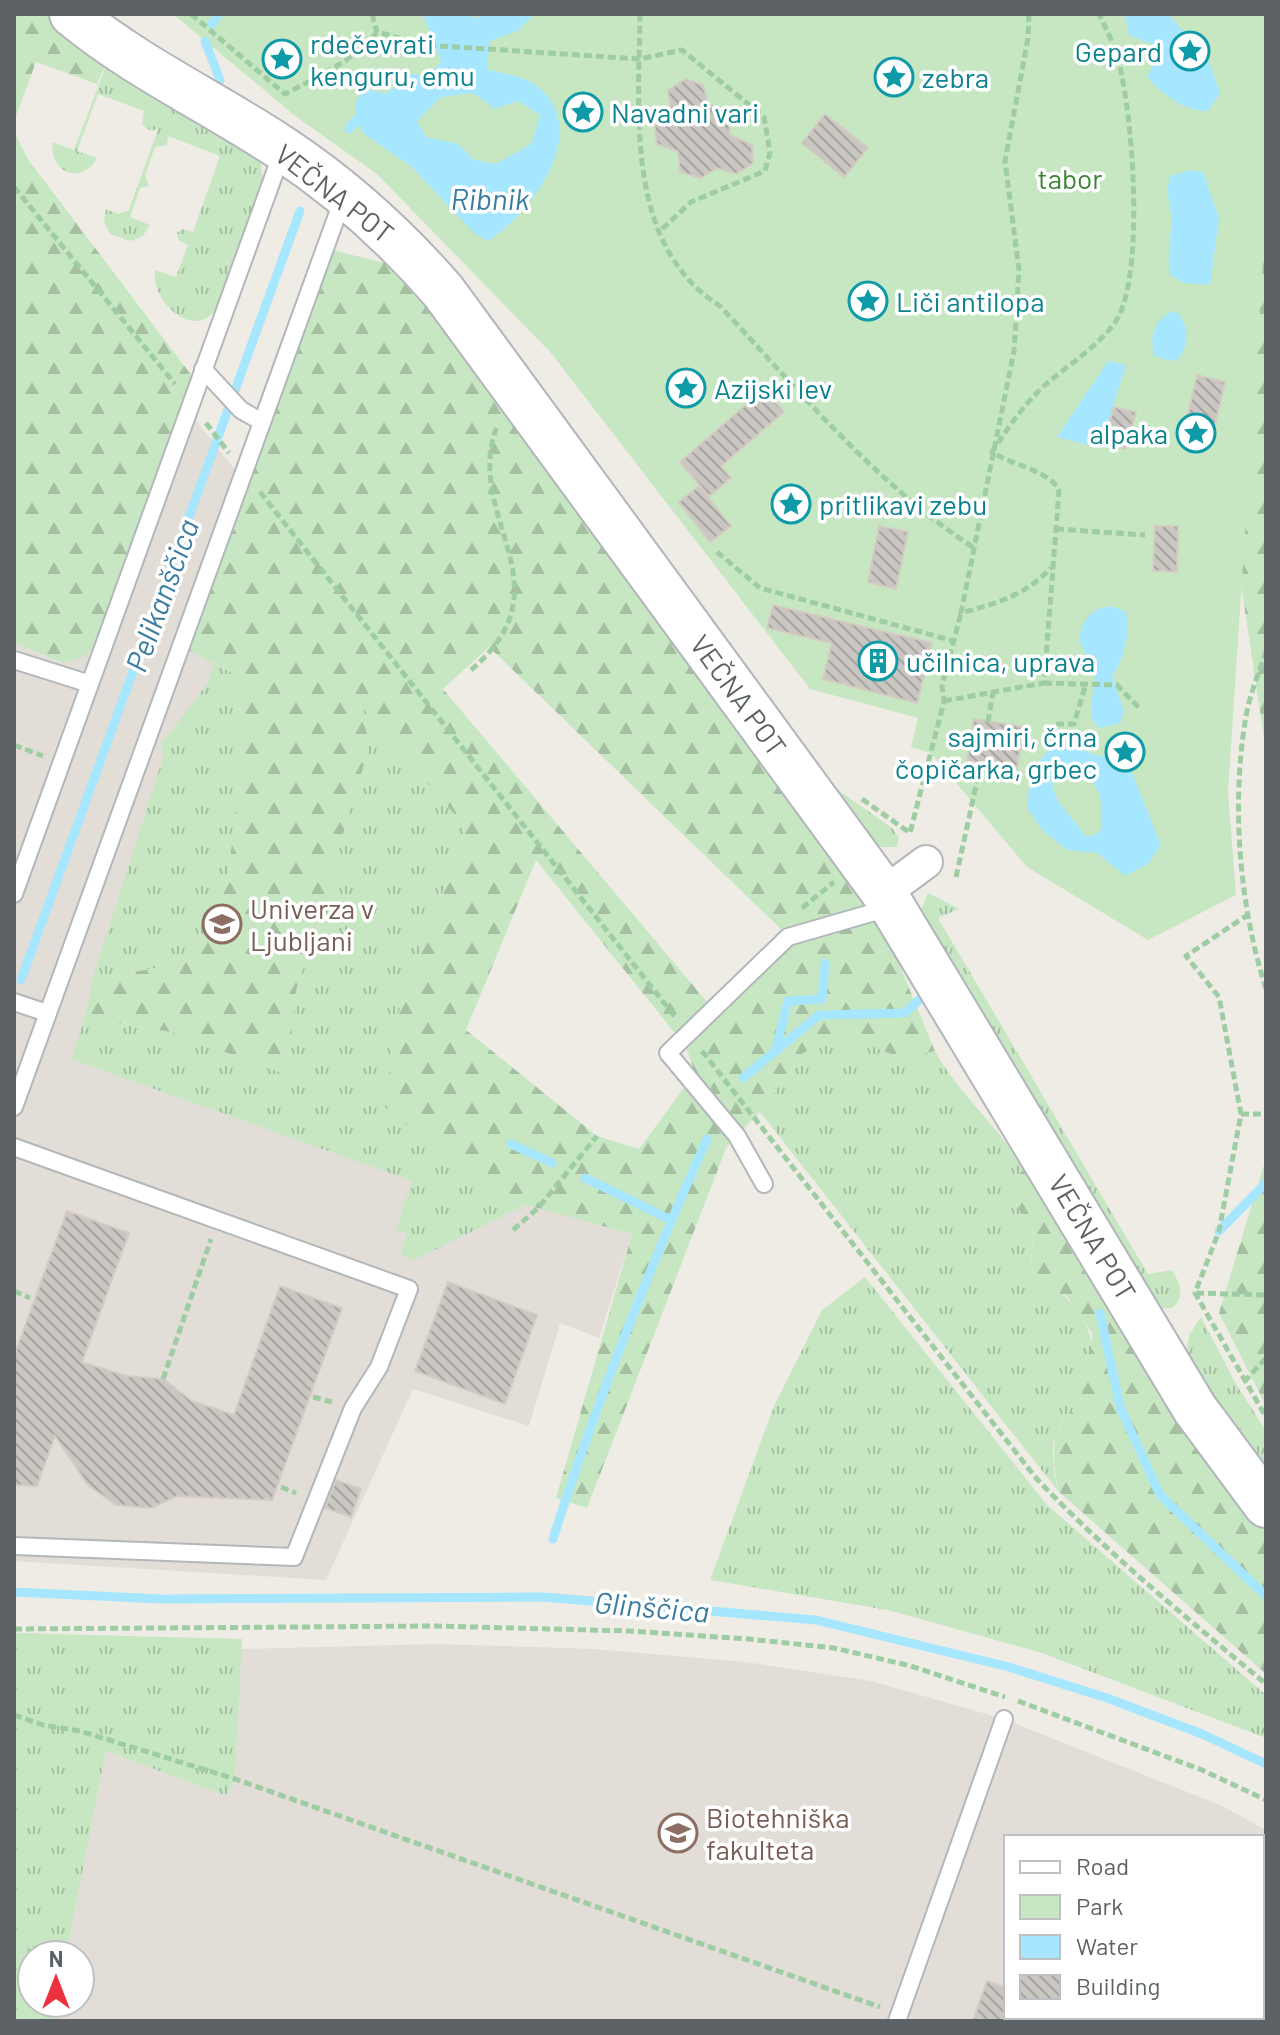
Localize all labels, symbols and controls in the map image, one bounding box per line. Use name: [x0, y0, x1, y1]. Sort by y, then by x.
place label: rdečevrati kenguru, emu: [310, 26, 475, 92]
place icon: Gepard: [1169, 30, 1211, 72]
place label: Gepard: [1075, 34, 1162, 68]
place icon: rdečevrati kenguru, emu: [261, 38, 303, 80]
place icon: zebra: [873, 56, 915, 98]
place label: zebra: [922, 60, 989, 94]
place icon: Navadni vari: [562, 91, 604, 133]
place label: Navadni vari: [611, 95, 759, 129]
street label: VEČNA POT: [269, 136, 401, 250]
park label: tabor: [1037, 161, 1103, 195]
water label: Ribnik: [451, 180, 530, 216]
place icon: Liči antilopa: [847, 280, 889, 322]
place label: Liči antilopa: [896, 284, 1045, 318]
place icon: Azijski lev: [665, 367, 707, 409]
place label: Azijski lev: [714, 371, 832, 405]
place icon: alpaka: [1175, 412, 1217, 454]
place label: alpaka: [1089, 416, 1168, 450]
place icon: pritlikavi zebu: [770, 483, 812, 525]
place label: pritlikavi zebu: [819, 487, 987, 521]
water label: Pelikanščica: [117, 514, 205, 676]
street label: VEČNA POT: [684, 628, 794, 762]
building icon: učilnica, uprava: [857, 640, 899, 682]
place label: učilnica, uprava: [906, 644, 1095, 678]
place label: sajmiri, črna čopičarka, grbec: [895, 719, 1097, 785]
place icon: sajmiri, črna čopičarka, grbec: [1104, 731, 1146, 773]
place label: Univerza v Ljubljani: [250, 891, 374, 957]
school or university icon: Univerza v Ljubljani: [201, 903, 243, 945]
street label: VEČNA POT: [1042, 1168, 1144, 1306]
water label: Glinščica: [593, 1583, 711, 1629]
place label: Biotehniška fakulteta: [706, 1800, 849, 1866]
school or university icon: Biotehniška fakulteta: [657, 1812, 699, 1854]
legend: [1004, 1835, 1264, 2019]
text: Road: [1076, 1851, 1129, 1880]
text: Park: [1076, 1891, 1123, 1920]
text: Water: [1076, 1931, 1138, 1960]
north arrow: [16, 1939, 96, 2019]
text: N: [49, 1945, 63, 1971]
text: Building: [1076, 1971, 1160, 2000]

